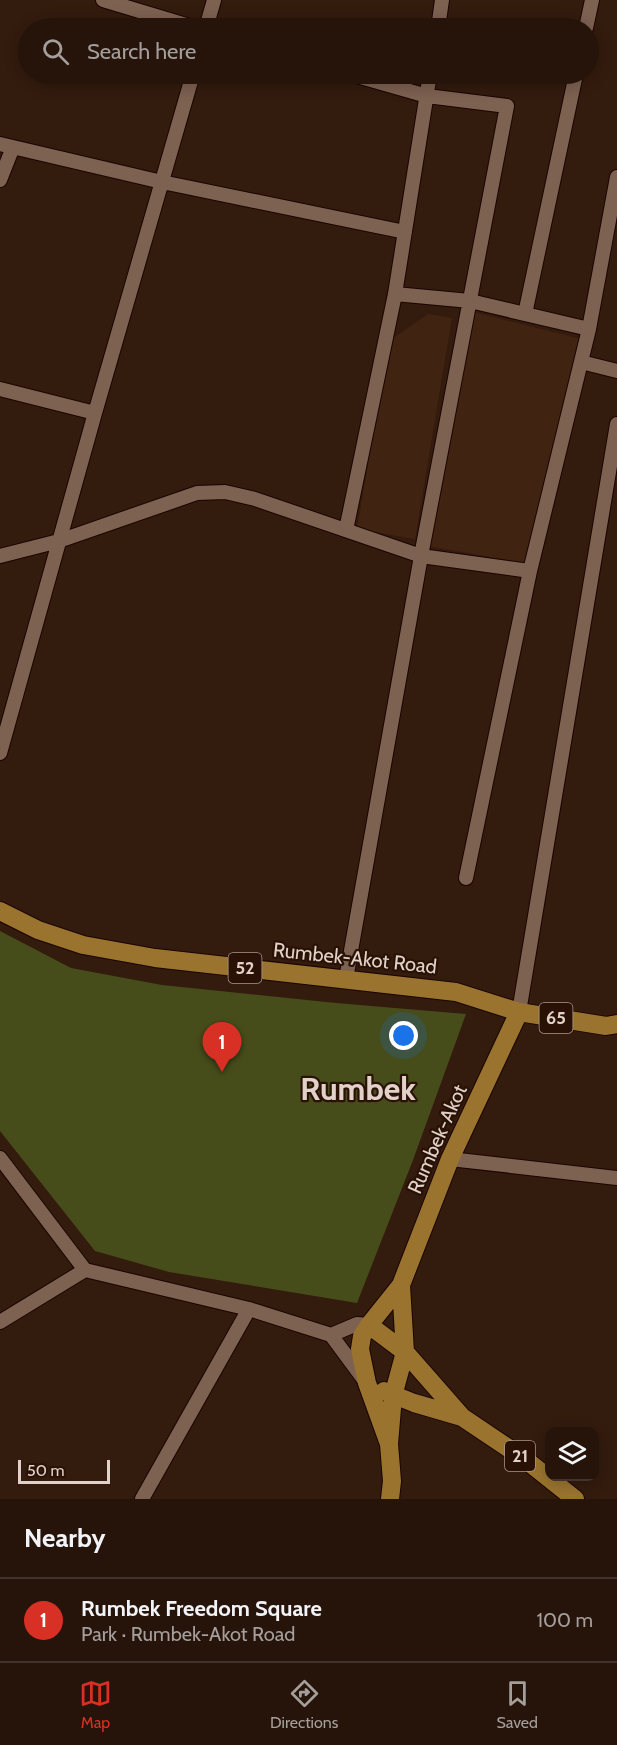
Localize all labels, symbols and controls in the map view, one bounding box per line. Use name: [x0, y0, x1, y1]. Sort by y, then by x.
search box: [18, 18, 599, 84]
icon: search: [39, 35, 72, 68]
text: Search here: [87, 38, 196, 65]
street label: Rumbek-Akot Road: [272, 937, 438, 979]
road number: 52: [228, 953, 262, 983]
road number: 65: [540, 1003, 572, 1033]
your location: [389, 1021, 418, 1050]
pin: 1: [202, 1022, 242, 1072]
district label: Rumbek: [300, 1069, 416, 1108]
street label: Rumbek-Akot: [402, 1081, 472, 1197]
map controls: [545, 1427, 599, 1481]
button: layers: [545, 1427, 599, 1481]
road number: 21: [505, 1441, 535, 1471]
scale bar: [18, 1457, 110, 1484]
text: 50 m: [27, 1461, 64, 1480]
text: Nearby: [24, 1522, 105, 1554]
text: Rumbek Freedom Square: [81, 1595, 322, 1622]
text: 1: [40, 1608, 47, 1632]
text: 100 m: [537, 1608, 593, 1632]
text: Park · Rumbek-Akot Road: [81, 1622, 295, 1646]
tab: Map: [79, 1677, 112, 1732]
tab: Directions: [270, 1677, 338, 1732]
tab: Saved: [496, 1677, 538, 1732]

